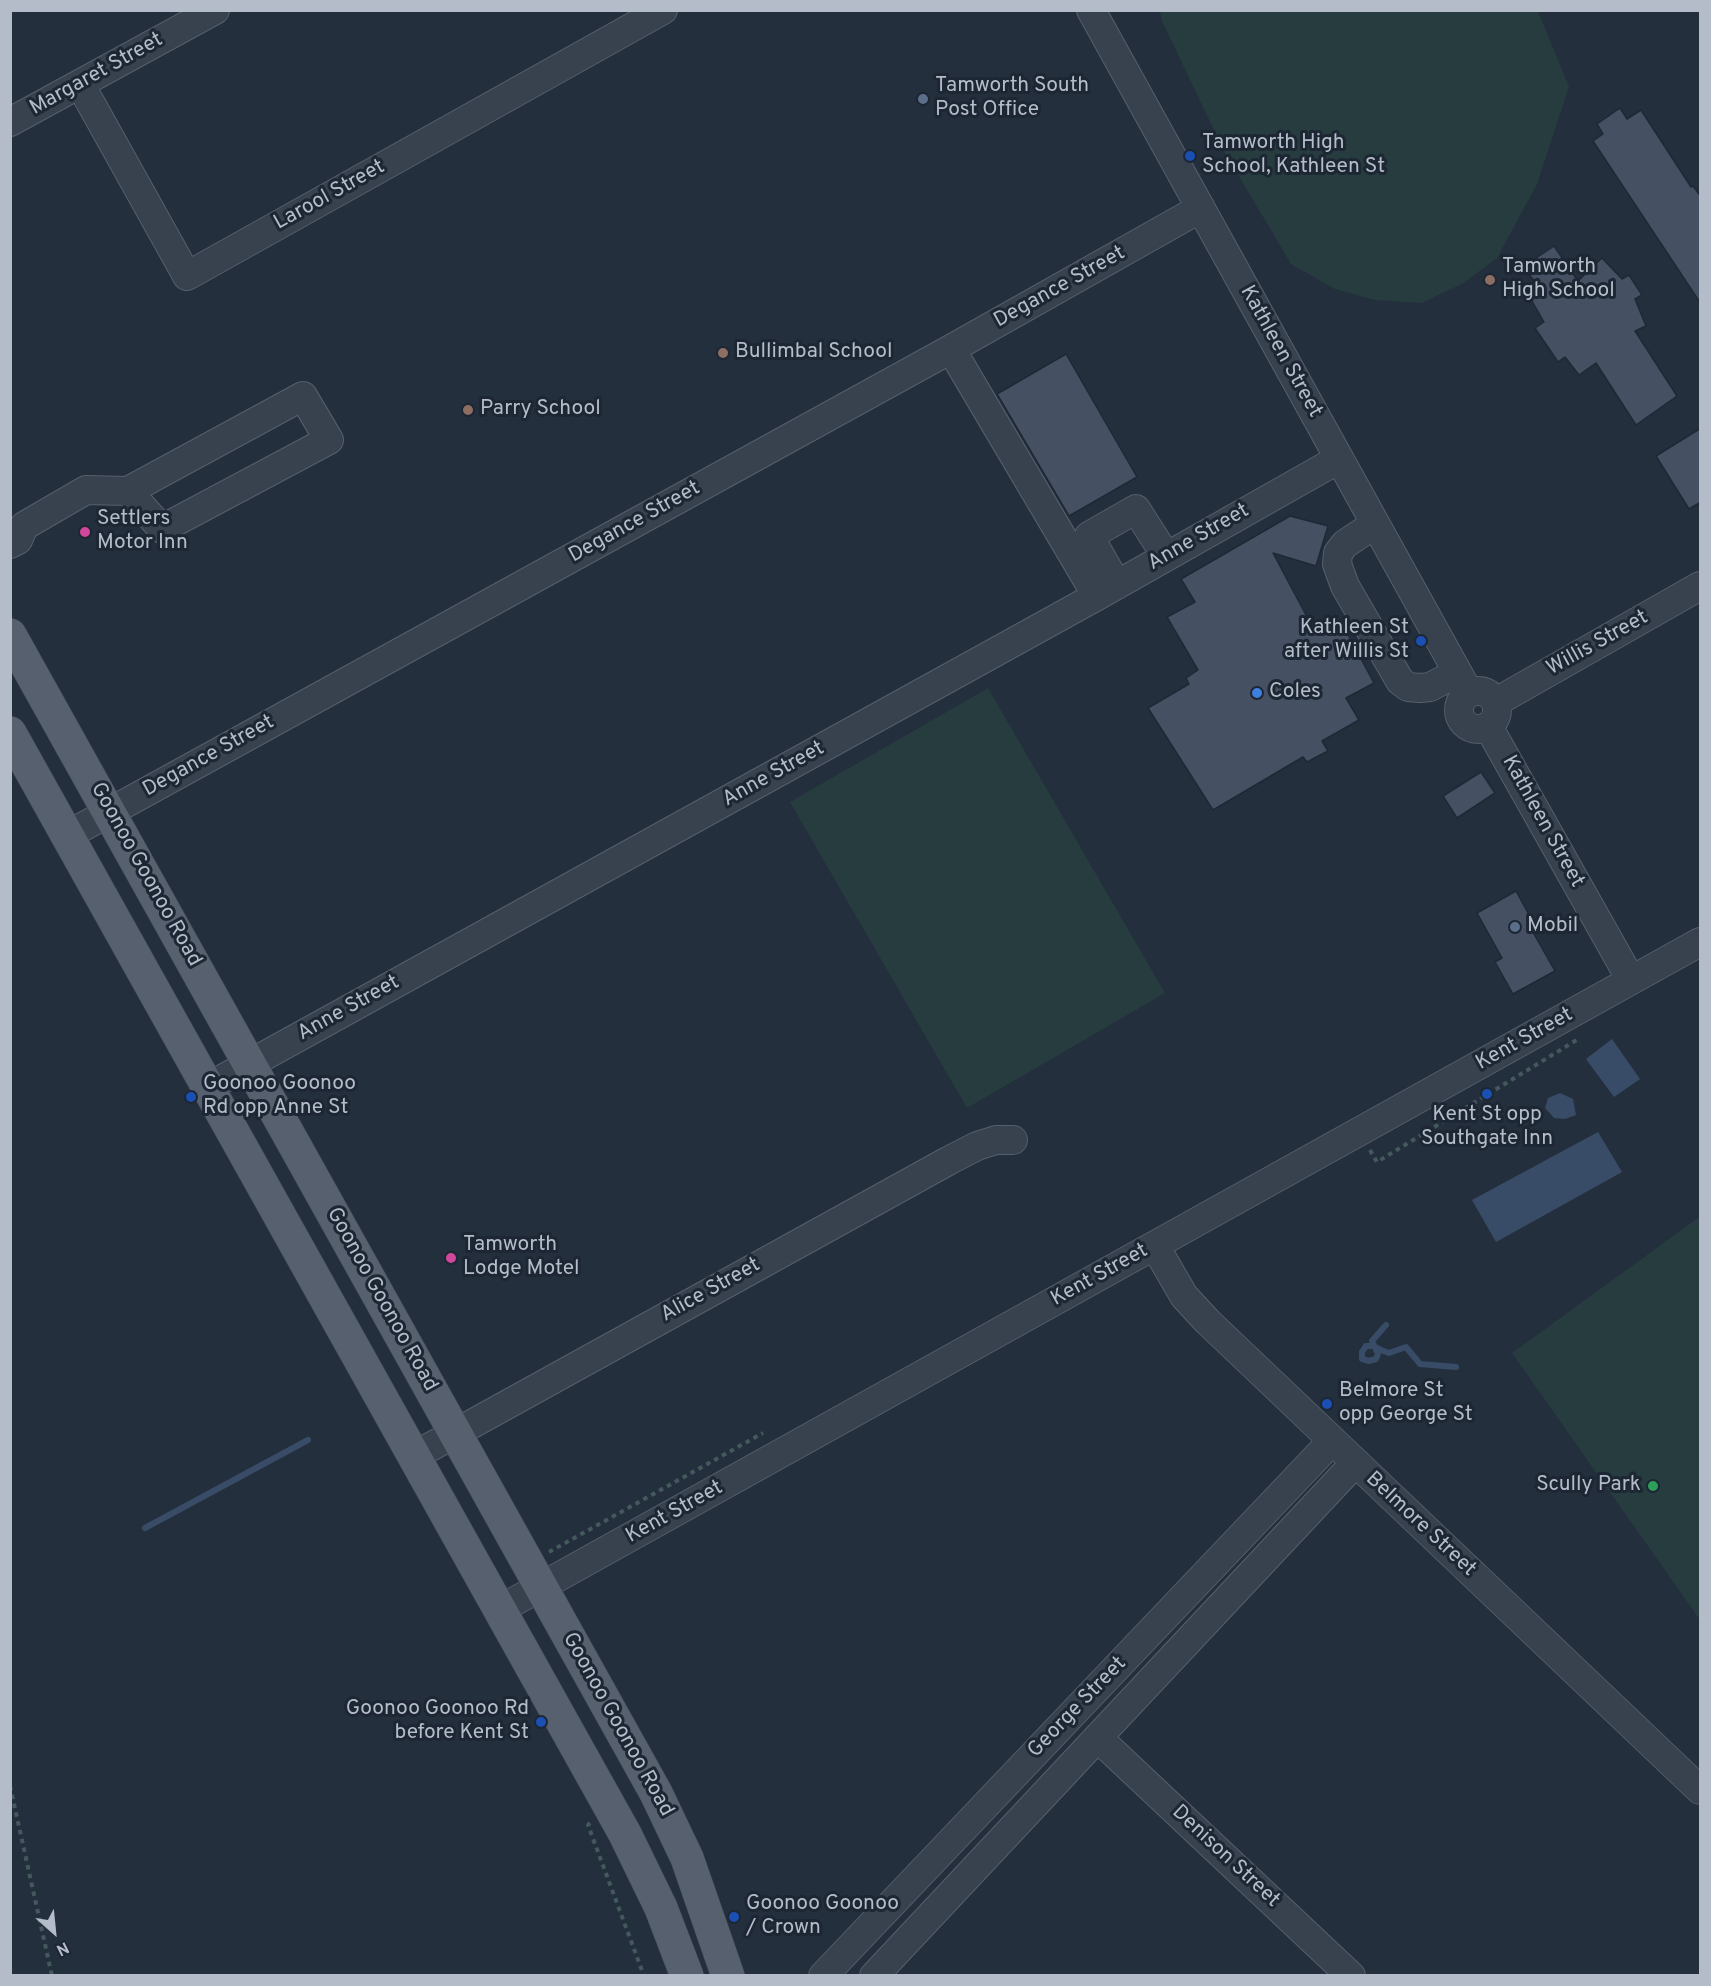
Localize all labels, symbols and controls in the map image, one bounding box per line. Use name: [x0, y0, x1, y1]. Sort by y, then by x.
street label: Margaret Street: [26, 28, 168, 122]
place label: Tamworth South Post Office: [935, 74, 1089, 124]
marker: Tamworth South Post Office: [916, 92, 930, 106]
place label: Tamworth High School, Kathleen St: [1202, 131, 1385, 181]
marker: Tamworth High School, Kathleen St: [1183, 149, 1197, 163]
street label: Larool Street: [270, 155, 390, 237]
street label: Degance Street: [990, 242, 1130, 334]
place label: Tamworth High School: [1502, 255, 1615, 305]
marker: Tamworth High School: [1483, 273, 1497, 287]
street label: Kathleen Street: [1233, 282, 1327, 422]
place label: Bullimbal School: [735, 340, 892, 366]
marker: Bullimbal School: [716, 346, 730, 360]
place label: Parry School: [480, 397, 601, 423]
marker: Parry School: [461, 403, 475, 417]
street label: Degance Street: [565, 477, 705, 569]
street label: Anne Street: [1144, 499, 1254, 577]
place label: Settlers Motor Inn: [97, 507, 188, 557]
marker: Settlers Motor Inn: [78, 525, 92, 539]
street label: Willis Street: [1543, 606, 1653, 682]
place label: Kathleen St after Willis St: [1284, 616, 1409, 666]
marker: Kathleen St after Willis St: [1414, 634, 1428, 648]
place label: Coles: [1269, 680, 1321, 706]
marker: Coles: [1250, 686, 1264, 700]
street label: Degance Street: [139, 711, 279, 803]
street label: Anne Street: [719, 737, 829, 813]
street label: Kathleen Street: [1495, 752, 1589, 892]
street label: Goonoo Goonoo Road: [84, 779, 206, 971]
place label: Mobil: [1527, 914, 1578, 940]
marker: Mobil: [1508, 920, 1522, 934]
street label: Anne Street: [294, 971, 404, 1047]
street label: Kent Street: [1472, 1003, 1578, 1077]
place label: Goonoo Goonoo Rd opp Anne St: [203, 1072, 356, 1122]
marker: Kent St opp Southgate Inn: [1480, 1087, 1494, 1101]
marker: Goonoo Goonoo Rd opp Anne St: [184, 1090, 198, 1104]
place label: Kent St opp Southgate Inn: [1421, 1103, 1553, 1153]
street label: Goonoo Goonoo Road: [320, 1204, 442, 1396]
place label: Tamworth Lodge Motel: [463, 1233, 580, 1283]
street label: Kent Street: [1047, 1239, 1153, 1313]
marker: Tamworth Lodge Motel: [444, 1251, 458, 1265]
street label: Alice Street: [657, 1253, 765, 1329]
place label: Belmore St opp George St: [1339, 1379, 1473, 1429]
marker: Belmore St opp George St: [1320, 1397, 1334, 1411]
street label: Belmore Street: [1359, 1467, 1481, 1583]
place label: Scully Park: [1536, 1473, 1641, 1499]
street label: Kent Street: [622, 1476, 728, 1550]
marker: Scully Park: [1646, 1479, 1660, 1493]
street label: Goonoo Goonoo Road: [556, 1629, 678, 1821]
street label: George Street: [1023, 1652, 1133, 1764]
place label: Goonoo Goonoo Rd before Kent St: [346, 1697, 529, 1747]
marker: Goonoo Goonoo Rd before Kent St: [534, 1715, 548, 1729]
street label: Denison Street: [1166, 1801, 1284, 1913]
place label: Goonoo Goonoo / Crown: [746, 1892, 899, 1942]
north arrow: [24, 1902, 84, 1962]
marker: Goonoo Goonoo / Crown: [727, 1910, 741, 1924]
text: N: [53, 1937, 72, 1960]

